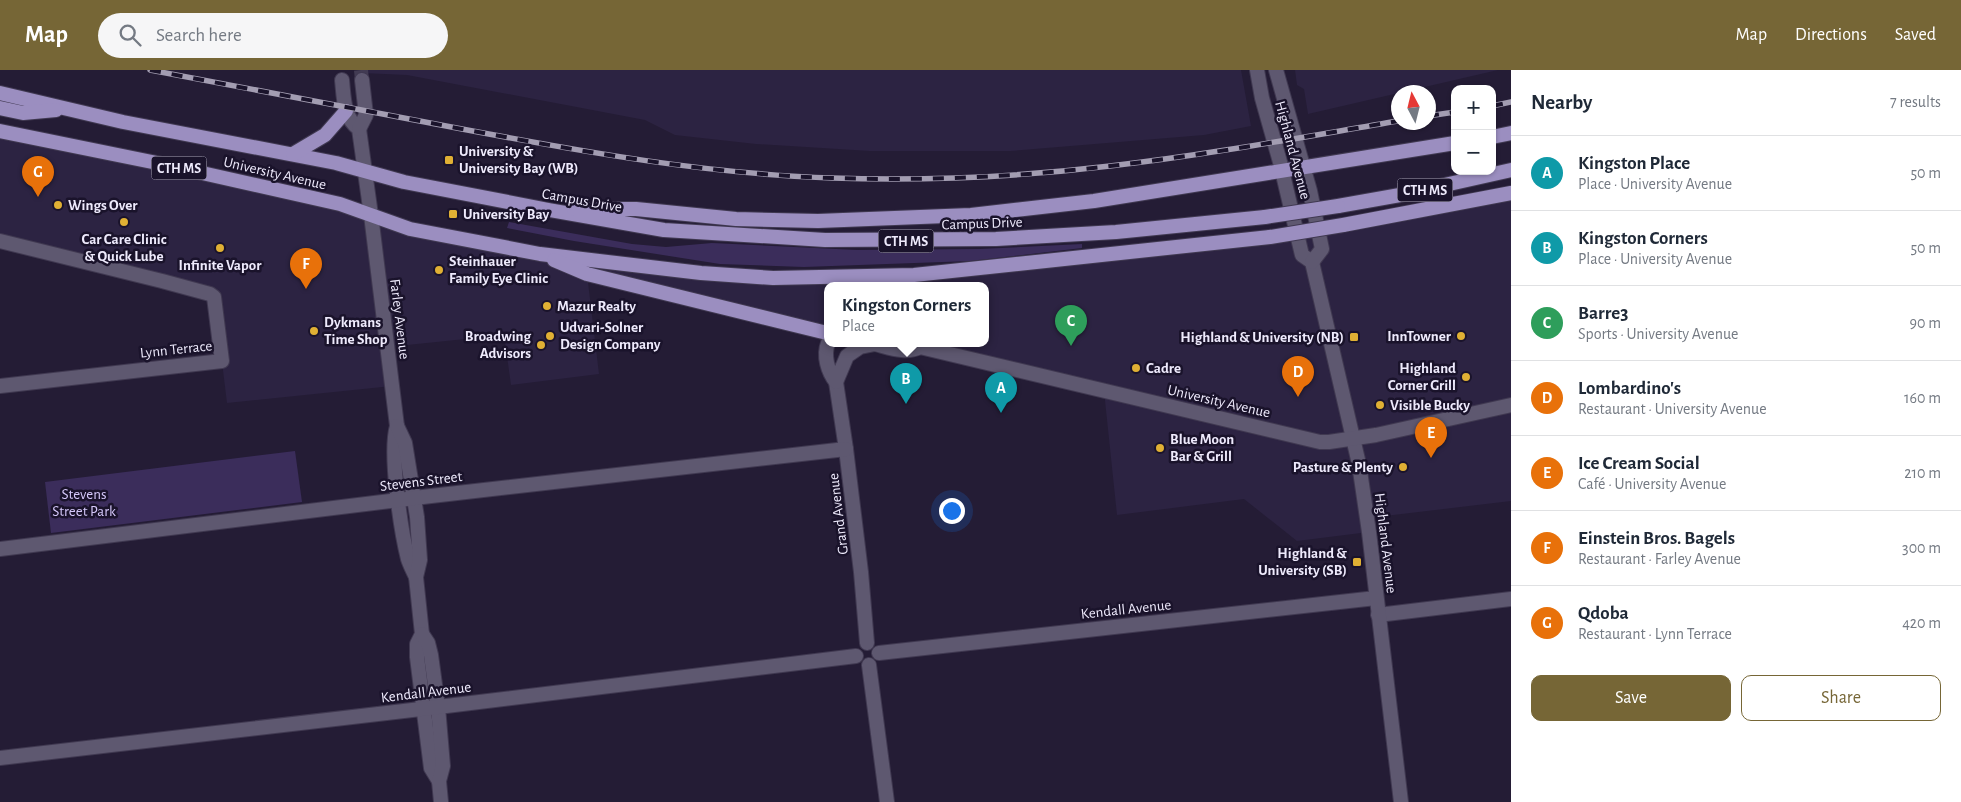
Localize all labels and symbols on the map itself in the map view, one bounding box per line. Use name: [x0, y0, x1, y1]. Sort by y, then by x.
north arrow: [1391, 85, 1436, 130]
street label: Highland Avenue: [1272, 99, 1313, 201]
place label: University & University Bay (WB): [459, 144, 579, 176]
street label: University Avenue: [222, 154, 328, 193]
marker: University & University Bay (WB): [443, 154, 455, 166]
pin: G: [22, 156, 54, 197]
road number: CTH MS: [152, 156, 206, 180]
road number: CTH MS: [1398, 178, 1452, 202]
street label: Campus Drive: [541, 186, 623, 215]
place label: Wings Over: [68, 198, 138, 213]
marker: Wings Over: [52, 199, 64, 211]
place label: University Bay: [463, 207, 549, 222]
marker: University Bay: [447, 208, 459, 220]
street label: Campus Drive: [941, 215, 1023, 232]
marker: Car Care Clinic & Quick Lube: [118, 216, 130, 228]
road number: CTH MS: [878, 230, 934, 252]
place label: Car Care Clinic & Quick Lube: [81, 232, 167, 264]
marker: Infinite Vapor: [214, 242, 226, 254]
pin: F: [290, 248, 322, 289]
place label: Steinhauer Family Eye Clinic: [449, 254, 548, 286]
place label: Infinite Vapor: [179, 258, 262, 273]
marker: Steinhauer Family Eye Clinic: [433, 264, 445, 276]
street label: Farley Avenue: [387, 278, 412, 360]
place label: Mazur Realty: [557, 299, 636, 314]
marker: Mazur Realty: [541, 300, 553, 312]
pin: C: [1055, 305, 1087, 346]
place label: Dykmans Time Shop: [324, 315, 388, 347]
place label: Udvari-Solner Design Company: [560, 320, 661, 352]
marker: Dykmans Time Shop: [308, 325, 320, 337]
place label: Broadwing Advisors: [465, 329, 531, 361]
place label: InnTowner: [1387, 329, 1452, 344]
marker: Udvari-Solner Design Company: [544, 330, 556, 342]
place label: Highland & University (NB): [1180, 330, 1344, 345]
marker: InnTowner: [1455, 330, 1467, 342]
marker: Highland & University (NB): [1348, 331, 1360, 343]
street label: Lynn Terrace: [139, 338, 213, 361]
marker: Broadwing Advisors: [535, 339, 547, 351]
pin: D: [1282, 356, 1314, 397]
place label: Cadre: [1146, 361, 1181, 376]
place label: Highland Corner Grill: [1388, 361, 1456, 393]
marker: Cadre: [1130, 362, 1142, 374]
pin: B: [890, 363, 922, 404]
marker: Highland Corner Grill: [1460, 371, 1472, 383]
pin: A: [985, 372, 1017, 413]
street label: University Avenue: [1166, 382, 1272, 421]
place label: Visible Bucky: [1390, 398, 1470, 413]
marker: Visible Bucky: [1374, 399, 1386, 411]
pin: E: [1415, 417, 1447, 458]
place label: Blue Moon Bar & Grill: [1170, 432, 1234, 464]
marker: Blue Moon Bar & Grill: [1154, 442, 1166, 454]
place label: Pasture & Plenty: [1293, 460, 1393, 475]
marker: Pasture & Plenty: [1397, 461, 1409, 473]
street label: Stevens Street: [379, 469, 463, 494]
street label: Grand Avenue: [826, 472, 851, 555]
park label: Stevens Street Park: [52, 487, 116, 519]
street label: Highland Avenue: [1372, 492, 1399, 594]
your location: [939, 498, 965, 524]
place label: Highland & University (SB): [1258, 546, 1347, 578]
marker: Highland & University (SB): [1351, 556, 1363, 568]
street label: Kendall Avenue: [1080, 597, 1172, 622]
street label: Kendall Avenue: [380, 680, 472, 705]

